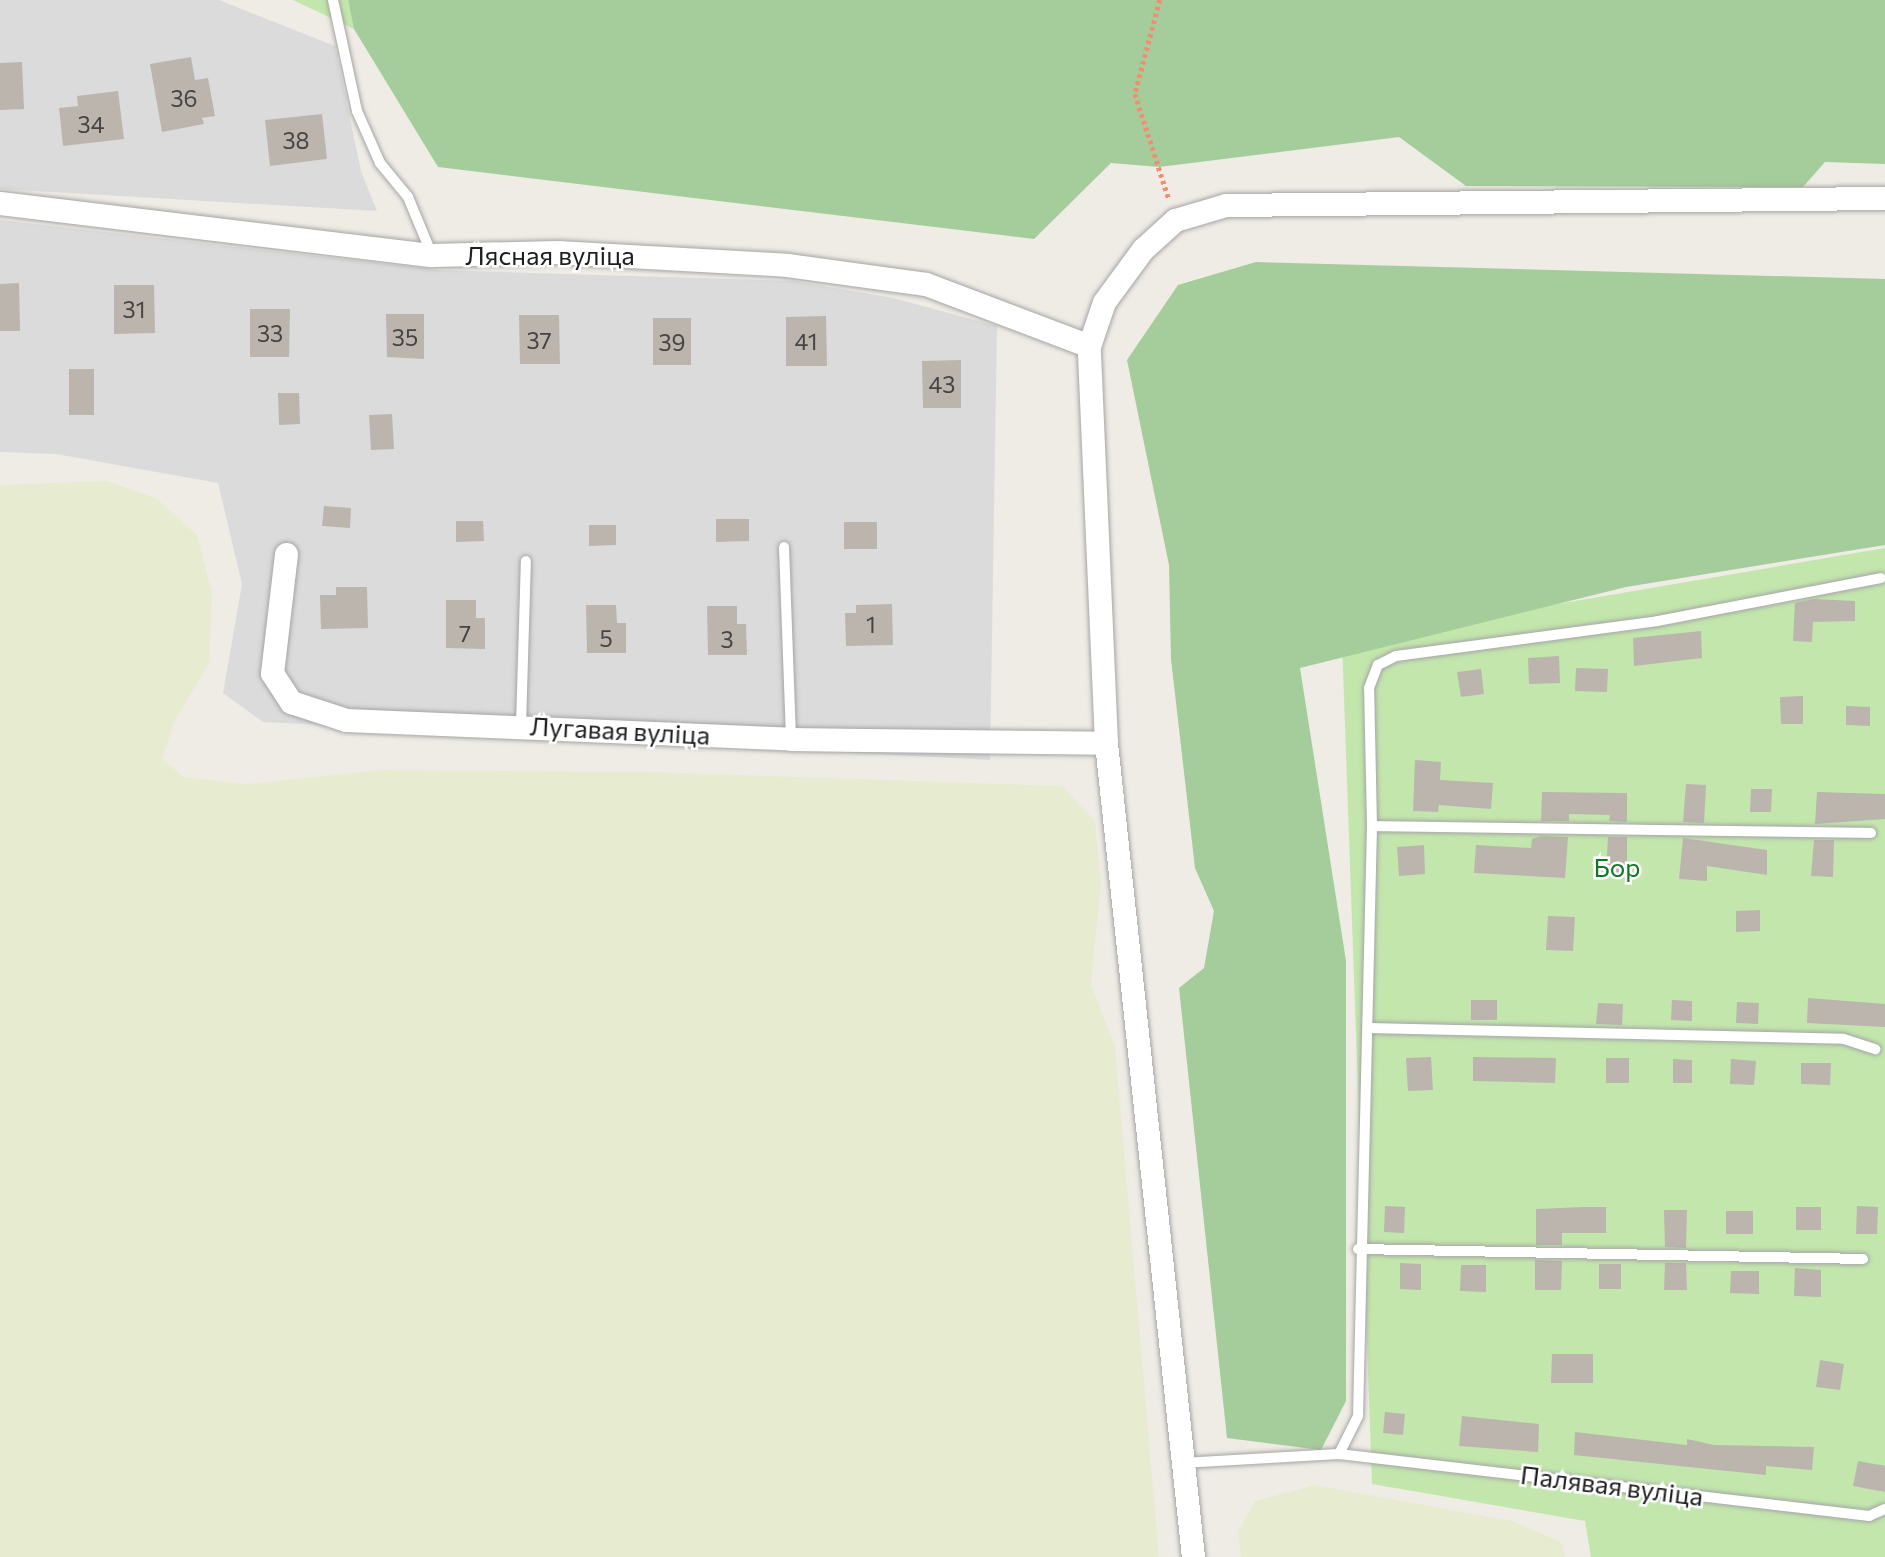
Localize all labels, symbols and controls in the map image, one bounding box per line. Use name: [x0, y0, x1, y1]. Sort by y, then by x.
house number: 36: [170, 84, 198, 112]
house number: 34: [78, 110, 104, 138]
house number: 38: [282, 126, 310, 154]
street label: Лясная вуліца: [465, 239, 635, 271]
house number: 31: [123, 295, 145, 323]
house number: 33: [257, 319, 283, 347]
house number: 35: [392, 323, 418, 351]
house number: 37: [526, 326, 552, 354]
house number: 41: [795, 327, 817, 355]
house number: 39: [658, 328, 686, 356]
house number: 43: [929, 370, 955, 398]
house number: 1: [866, 610, 876, 638]
house number: 7: [459, 619, 471, 647]
house number: 5: [599, 624, 613, 652]
house number: 3: [720, 625, 734, 653]
street label: Лугавая вуліца: [529, 710, 711, 750]
park label: Бор: [1593, 851, 1641, 883]
street label: Палявая вуліца: [1519, 1458, 1705, 1512]

